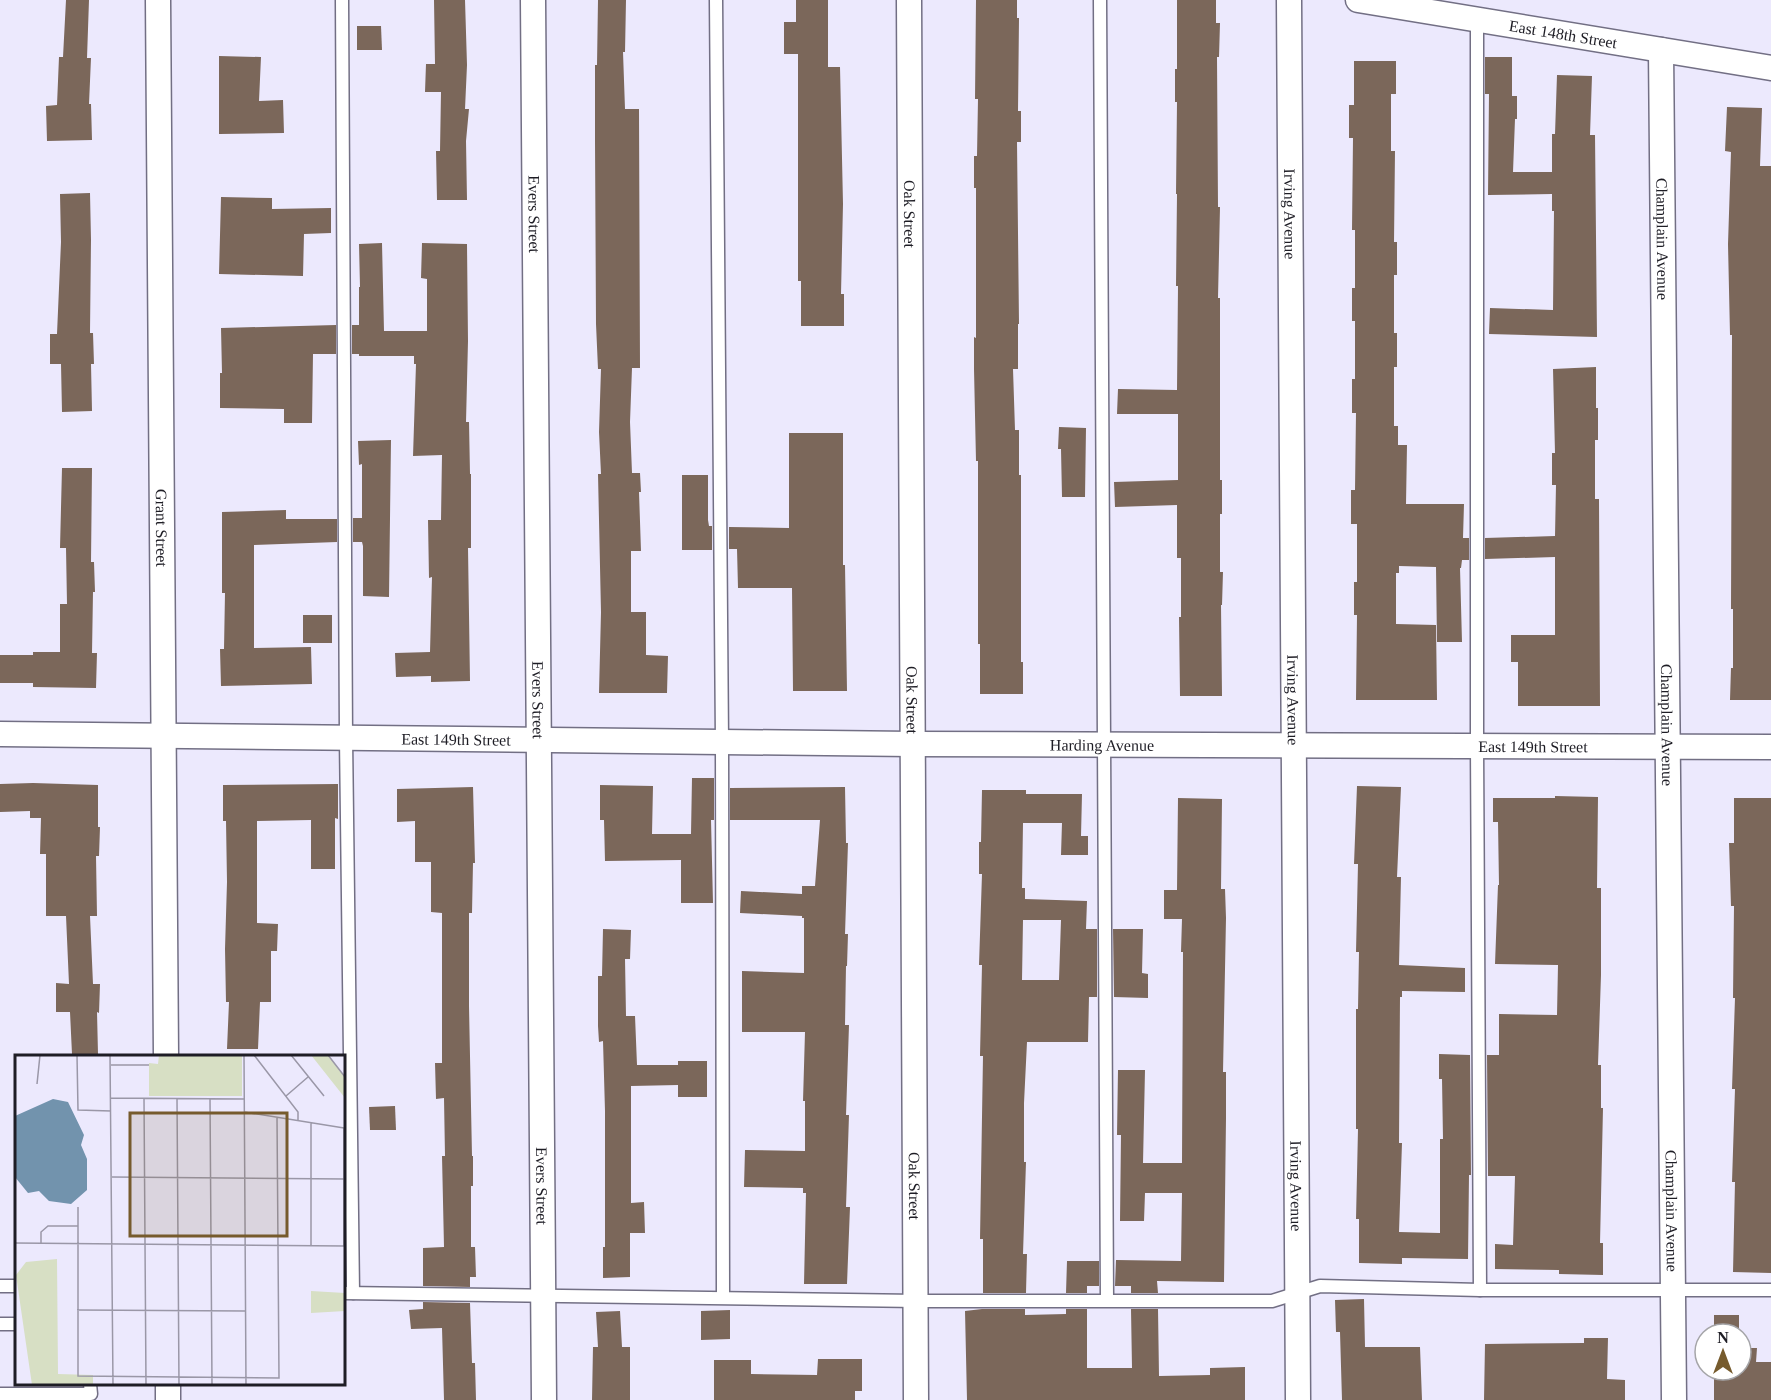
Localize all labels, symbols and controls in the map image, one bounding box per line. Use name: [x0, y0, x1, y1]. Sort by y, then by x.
street label: East 148th Street: [1508, 17, 1619, 52]
street label: Irving Avenue: [1280, 169, 1299, 259]
street label: Evers Street: [525, 175, 543, 254]
street label: Champlain Avenue: [1653, 178, 1671, 300]
street label: Oak Street: [901, 180, 918, 249]
street label: Grant Street: [153, 489, 170, 568]
street label: Irving Avenue: [1283, 655, 1302, 745]
street label: Evers Street: [529, 661, 547, 740]
street label: Champlain Avenue: [1657, 664, 1676, 786]
street label: Oak Street: [903, 666, 921, 735]
street label: East 149th Street: [401, 730, 511, 749]
street label: Harding Avenue: [1050, 736, 1154, 755]
street label: East 149th Street: [1478, 738, 1588, 755]
inset map: [15, 1055, 345, 1385]
street label: Irving Avenue: [1287, 1141, 1305, 1231]
street label: Evers Street: [533, 1147, 551, 1225]
street label: Champlain Avenue: [1662, 1150, 1681, 1272]
street label: Oak Street: [906, 1152, 923, 1221]
north arrow: [1693, 1322, 1753, 1382]
text: N: [1717, 1329, 1729, 1346]

